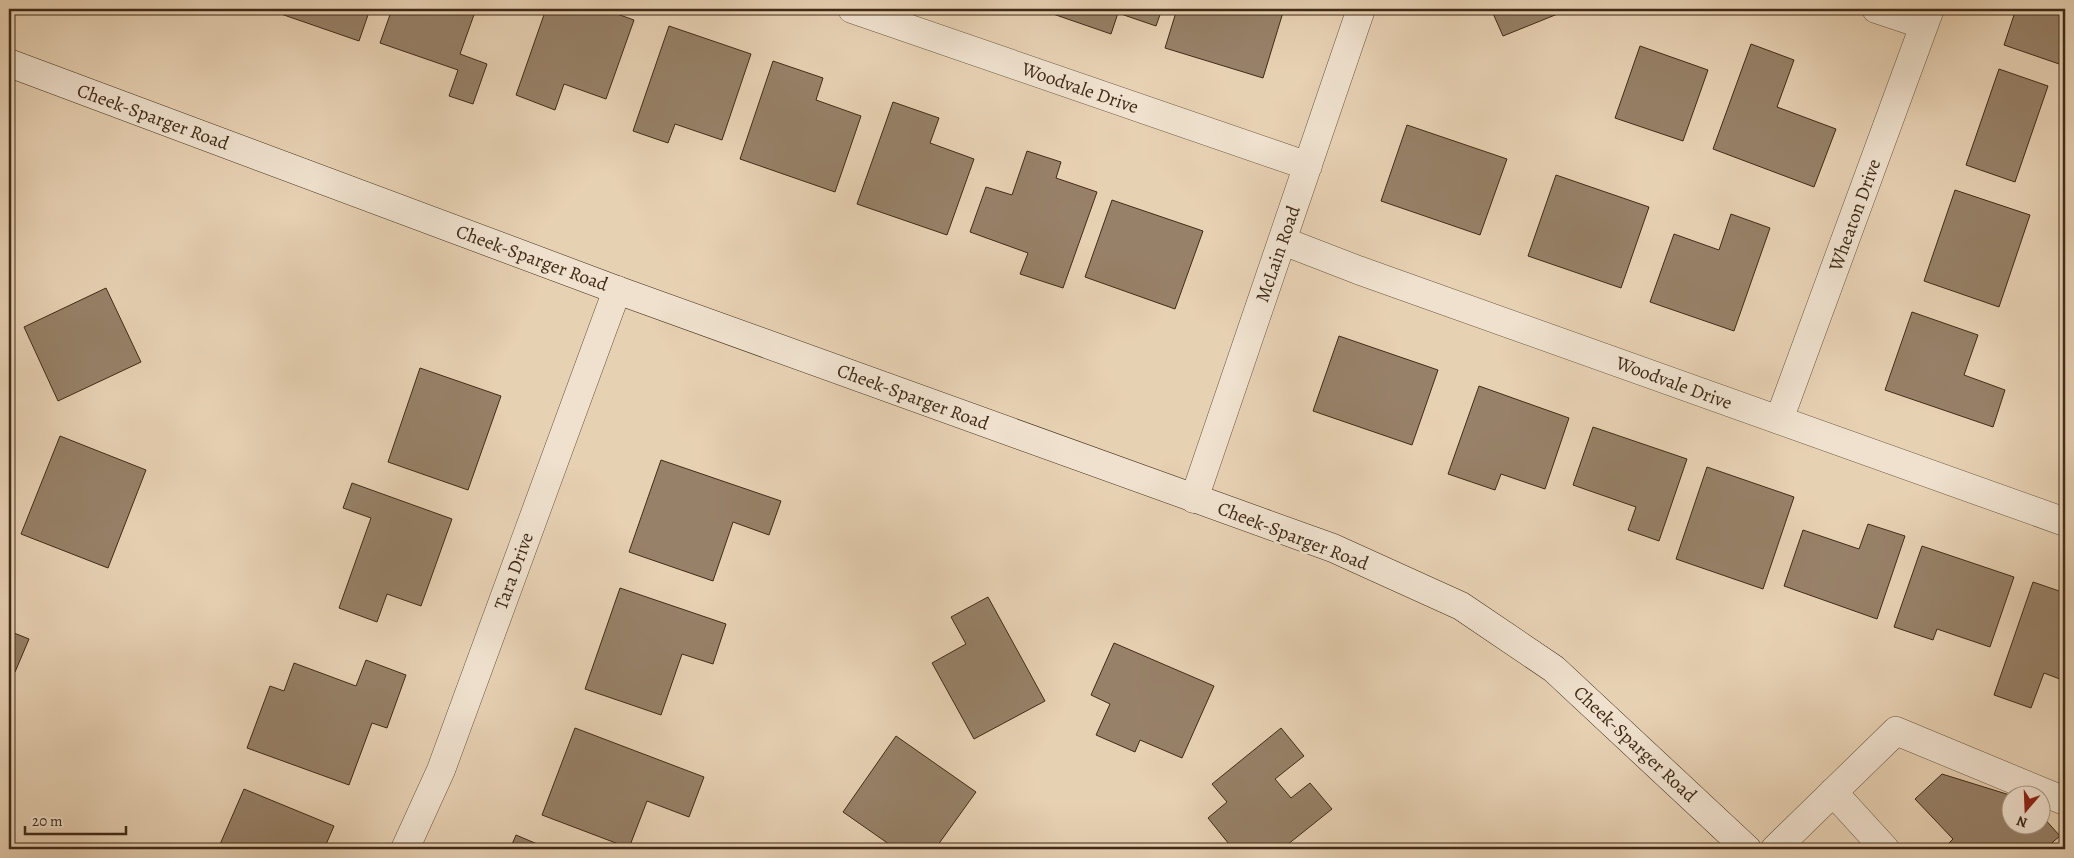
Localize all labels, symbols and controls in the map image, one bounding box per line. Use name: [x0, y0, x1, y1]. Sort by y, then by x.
street label: Woodvale Drive: [1017, 56, 1142, 120]
street label: Cheek-Sparger Road: [73, 77, 233, 157]
street label: Wheaton Drive: [1822, 155, 1887, 276]
street label: McLain Road: [1249, 201, 1307, 306]
street label: Cheek-Sparger Road: [452, 218, 612, 298]
street label: Woodvale Drive: [1611, 350, 1736, 416]
street label: Cheek-Sparger Road: [833, 357, 993, 437]
street label: Cheek-Sparger Road: [1214, 495, 1373, 577]
street label: Tara Drive: [488, 529, 540, 613]
street label: Cheek-Sparger Road: [1568, 680, 1703, 809]
north arrow: [2002, 786, 2052, 836]
scale bar: [25, 803, 126, 835]
text: 20 m: [32, 811, 63, 831]
text: N: [2014, 811, 2030, 832]

